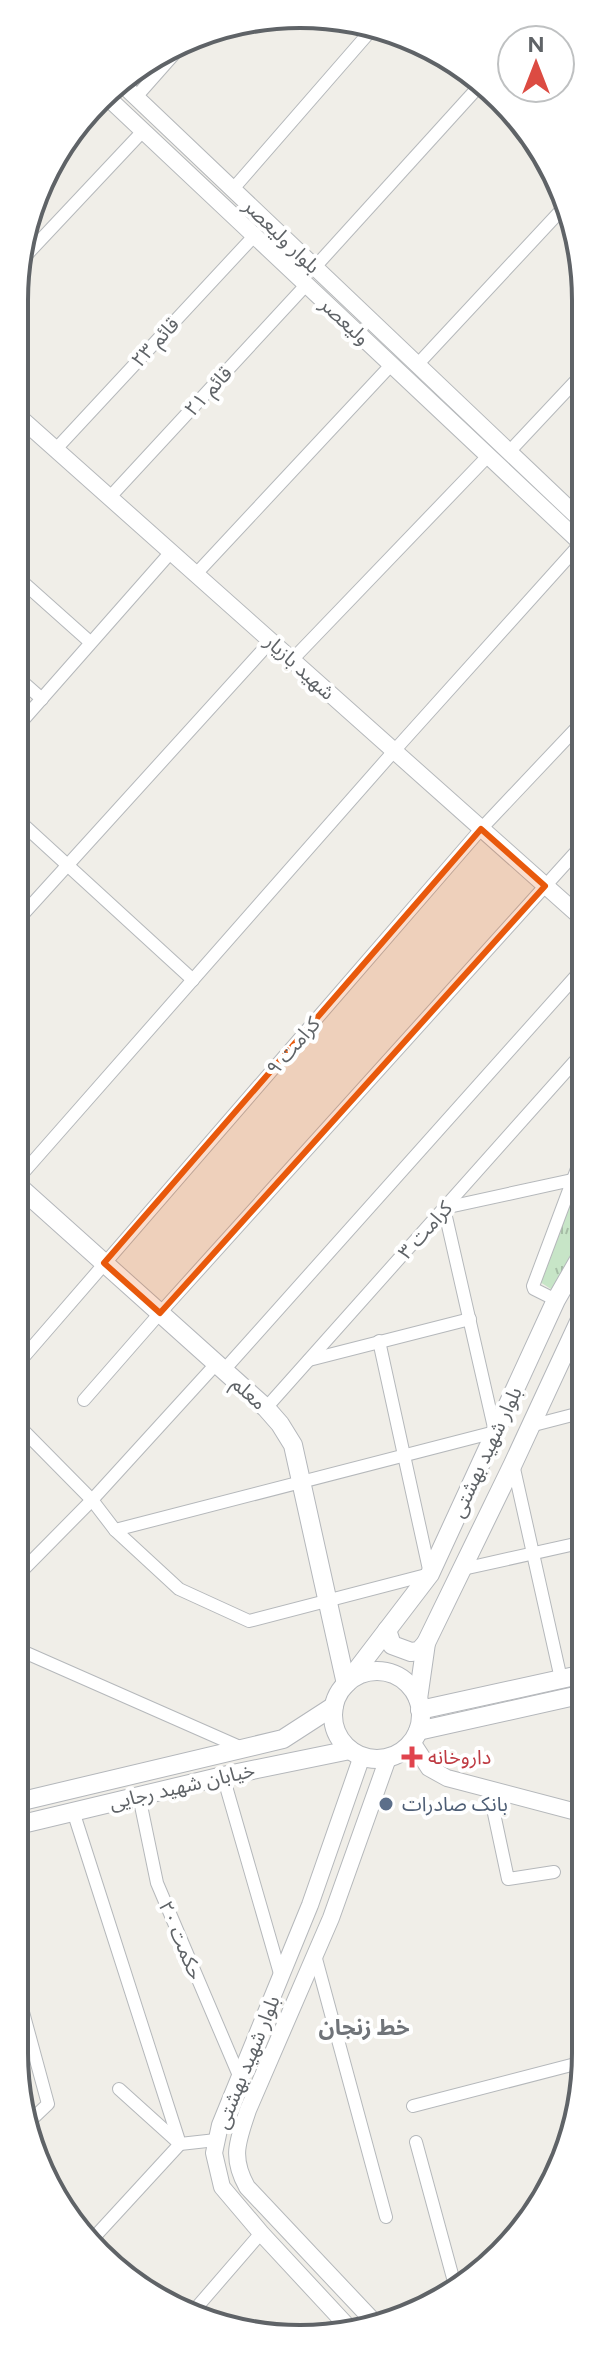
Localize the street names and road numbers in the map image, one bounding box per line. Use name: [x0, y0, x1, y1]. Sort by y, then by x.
street label: بلوار ولیعصر: [238, 193, 325, 278]
street label: ولیعصر: [315, 291, 375, 350]
street label: قائم ۲۳: [126, 312, 186, 374]
street label: قائم ۲۱: [179, 361, 239, 423]
street label: شهید بازیار: [259, 629, 340, 705]
street label: کرامت ۹: [261, 1011, 325, 1080]
street label: کرامت ۳: [393, 1196, 458, 1264]
street label: معلم: [225, 1371, 271, 1417]
street label: بلوار شهید بهشتی: [445, 1383, 527, 1521]
street label: خیابان شهید رجایی: [107, 1758, 257, 1814]
street label: حکمت ۲۰: [154, 1897, 208, 1983]
street label: بلوار شهید بهشتی: [209, 1992, 285, 2132]

